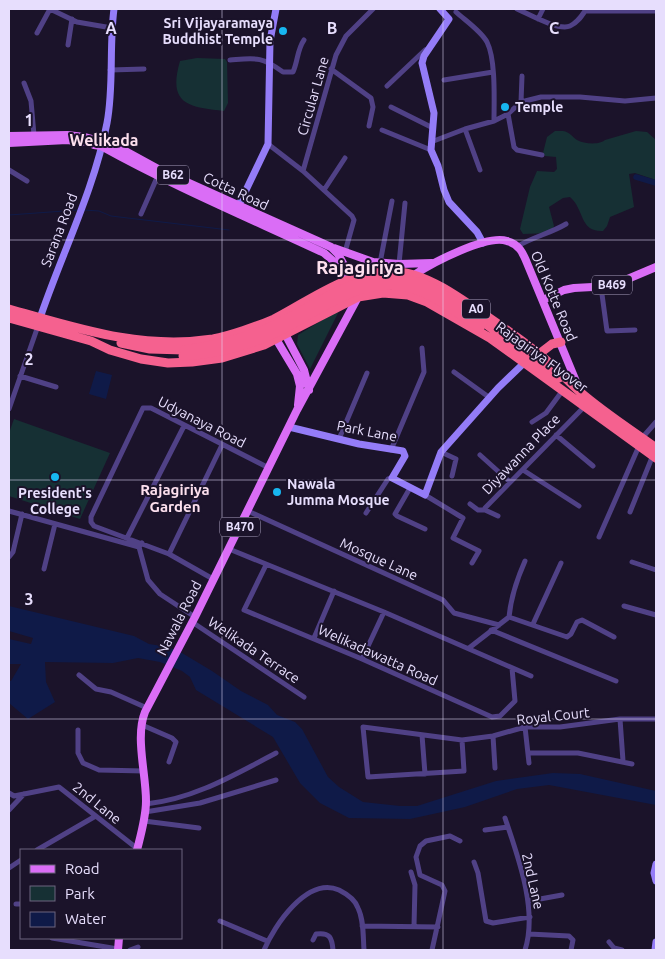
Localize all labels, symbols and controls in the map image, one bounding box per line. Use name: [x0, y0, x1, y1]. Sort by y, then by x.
place label: Sri Vijayaramaya Buddhist Temple: [162, 15, 273, 47]
text: A: [105, 19, 117, 37]
text: B: [327, 19, 337, 37]
text: C: [549, 19, 559, 37]
marker: Sri Vijayaramaya Buddhist Temple: [277, 25, 289, 37]
street label: Circular Lane: [294, 55, 332, 137]
place label: Temple: [515, 99, 563, 115]
marker: Temple: [499, 101, 511, 113]
text: 1: [24, 111, 34, 129]
district label: Welikada: [70, 131, 138, 149]
road number: B62: [157, 166, 189, 184]
street label: Cotta Road: [201, 169, 271, 213]
street label: Sarana Road: [38, 191, 80, 269]
street label: Old Kotte Road: [528, 248, 580, 344]
district label: Rajagiriya: [316, 256, 404, 278]
road number: B469: [592, 276, 632, 294]
road number: A0: [462, 300, 490, 318]
street label: Rajagiriya Flyover: [493, 318, 592, 396]
text: 2: [24, 350, 34, 368]
street label: Udyanaya Road: [155, 393, 249, 451]
street label: Diyawanna Place: [479, 411, 563, 497]
street label: Park Lane: [335, 417, 399, 445]
marker: President's College: [49, 471, 61, 483]
place label: Nawala Jumma Mosque: [287, 476, 390, 508]
district label: Rajagiriya Garden: [140, 481, 210, 515]
place label: President's College: [18, 485, 92, 517]
marker: Nawala Jumma Mosque: [271, 486, 283, 498]
road number: B470: [220, 518, 260, 536]
street label: Mosque Lane: [338, 535, 420, 583]
street label: Nawala Road: [153, 578, 205, 658]
text: 3: [24, 590, 34, 608]
street label: Welikada Terrace: [205, 613, 303, 687]
street label: Welikadawatta Road: [316, 621, 440, 689]
street label: Royal Court: [516, 704, 591, 728]
street label: 2nd Lane: [70, 779, 124, 827]
legend: [20, 849, 182, 939]
street label: 2nd Lane: [519, 851, 547, 911]
text: Road: [65, 860, 100, 877]
text: Park: [65, 885, 95, 902]
text: Water: [65, 910, 106, 927]

